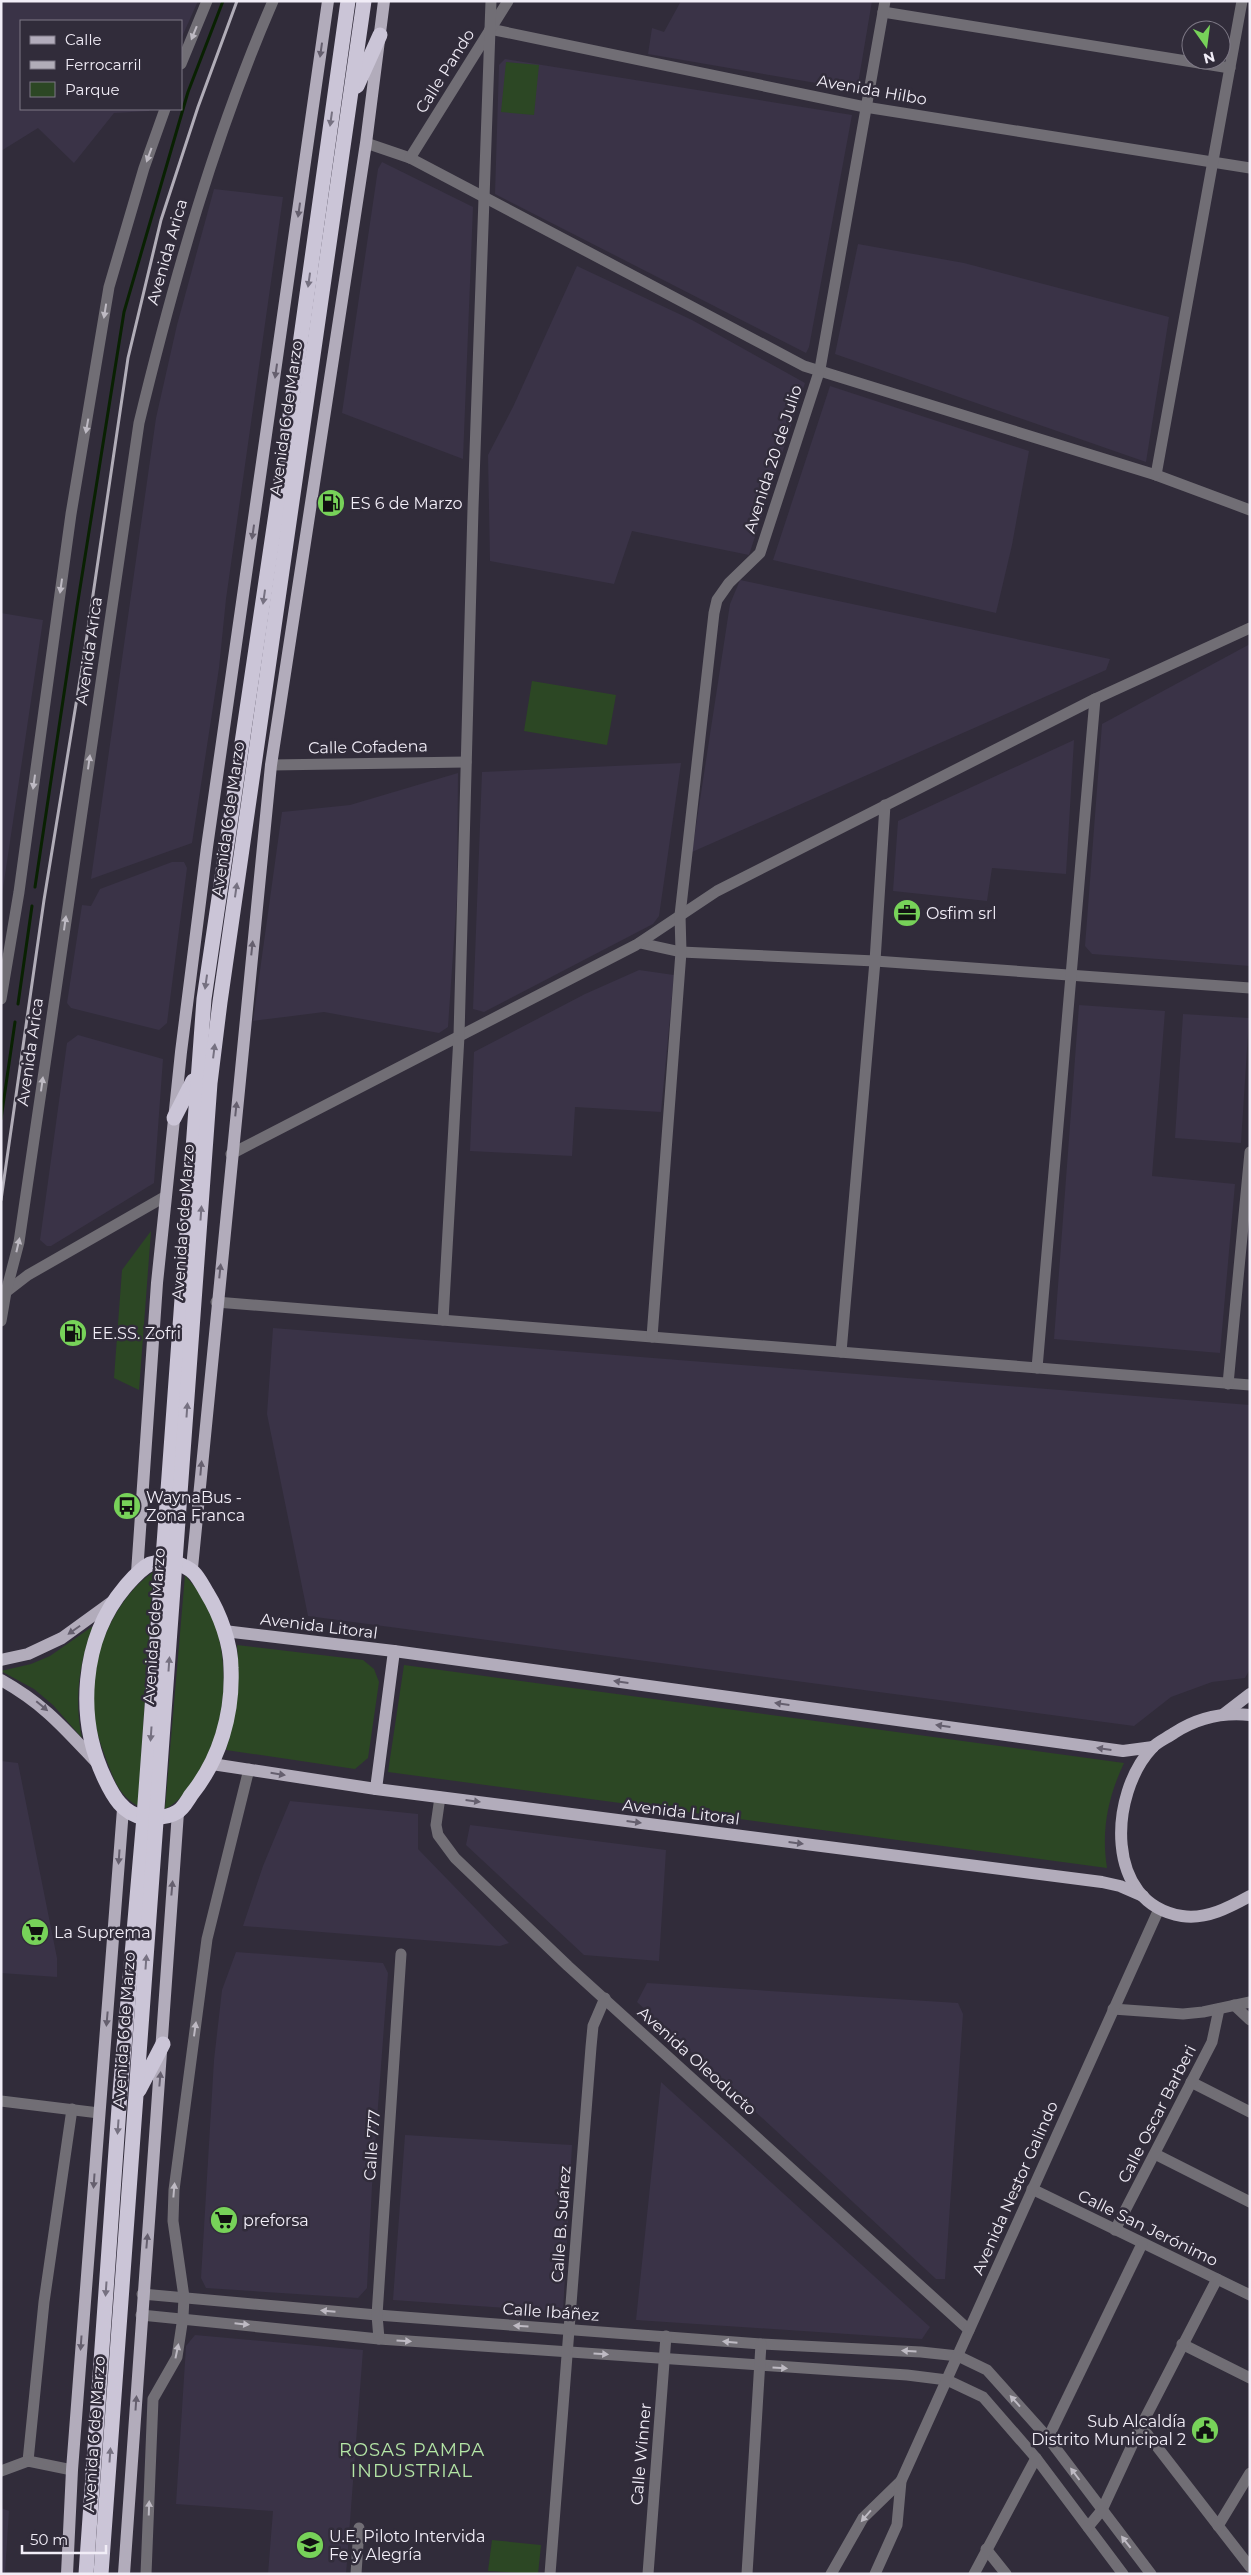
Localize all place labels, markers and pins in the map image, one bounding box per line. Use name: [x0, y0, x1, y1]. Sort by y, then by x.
fuel station icon: ES 6 de Marzo: [316, 488, 346, 518]
place label: ES 6 de Marzo: [350, 494, 463, 513]
office icon: Osfim srl: [892, 898, 922, 928]
place label: Osfim srl: [926, 904, 997, 923]
fuel station icon: EE.SS. Zofri: [58, 1318, 88, 1348]
place label: EE.SS. Zofri: [92, 1324, 181, 1343]
place label: WaynaBus - Zona Franca: [146, 1488, 245, 1525]
bus stop icon: WaynaBus - Zona Franca: [112, 1491, 142, 1521]
supermarket icon: La Suprema: [20, 1917, 50, 1947]
place label: La Suprema: [54, 1923, 151, 1942]
supermarket icon: preforsa: [209, 2205, 239, 2235]
place label: preforsa: [243, 2211, 309, 2230]
place label: Sub Alcaldía Distrito Municipal 2: [1031, 2412, 1186, 2449]
public building icon: Sub Alcaldía Distrito Municipal 2: [1190, 2415, 1220, 2445]
place label: U.E. Piloto Intervida Fe y Alegría: [329, 2527, 485, 2564]
school or university icon: U.E. Piloto Intervida Fe y Alegría: [295, 2530, 325, 2560]

